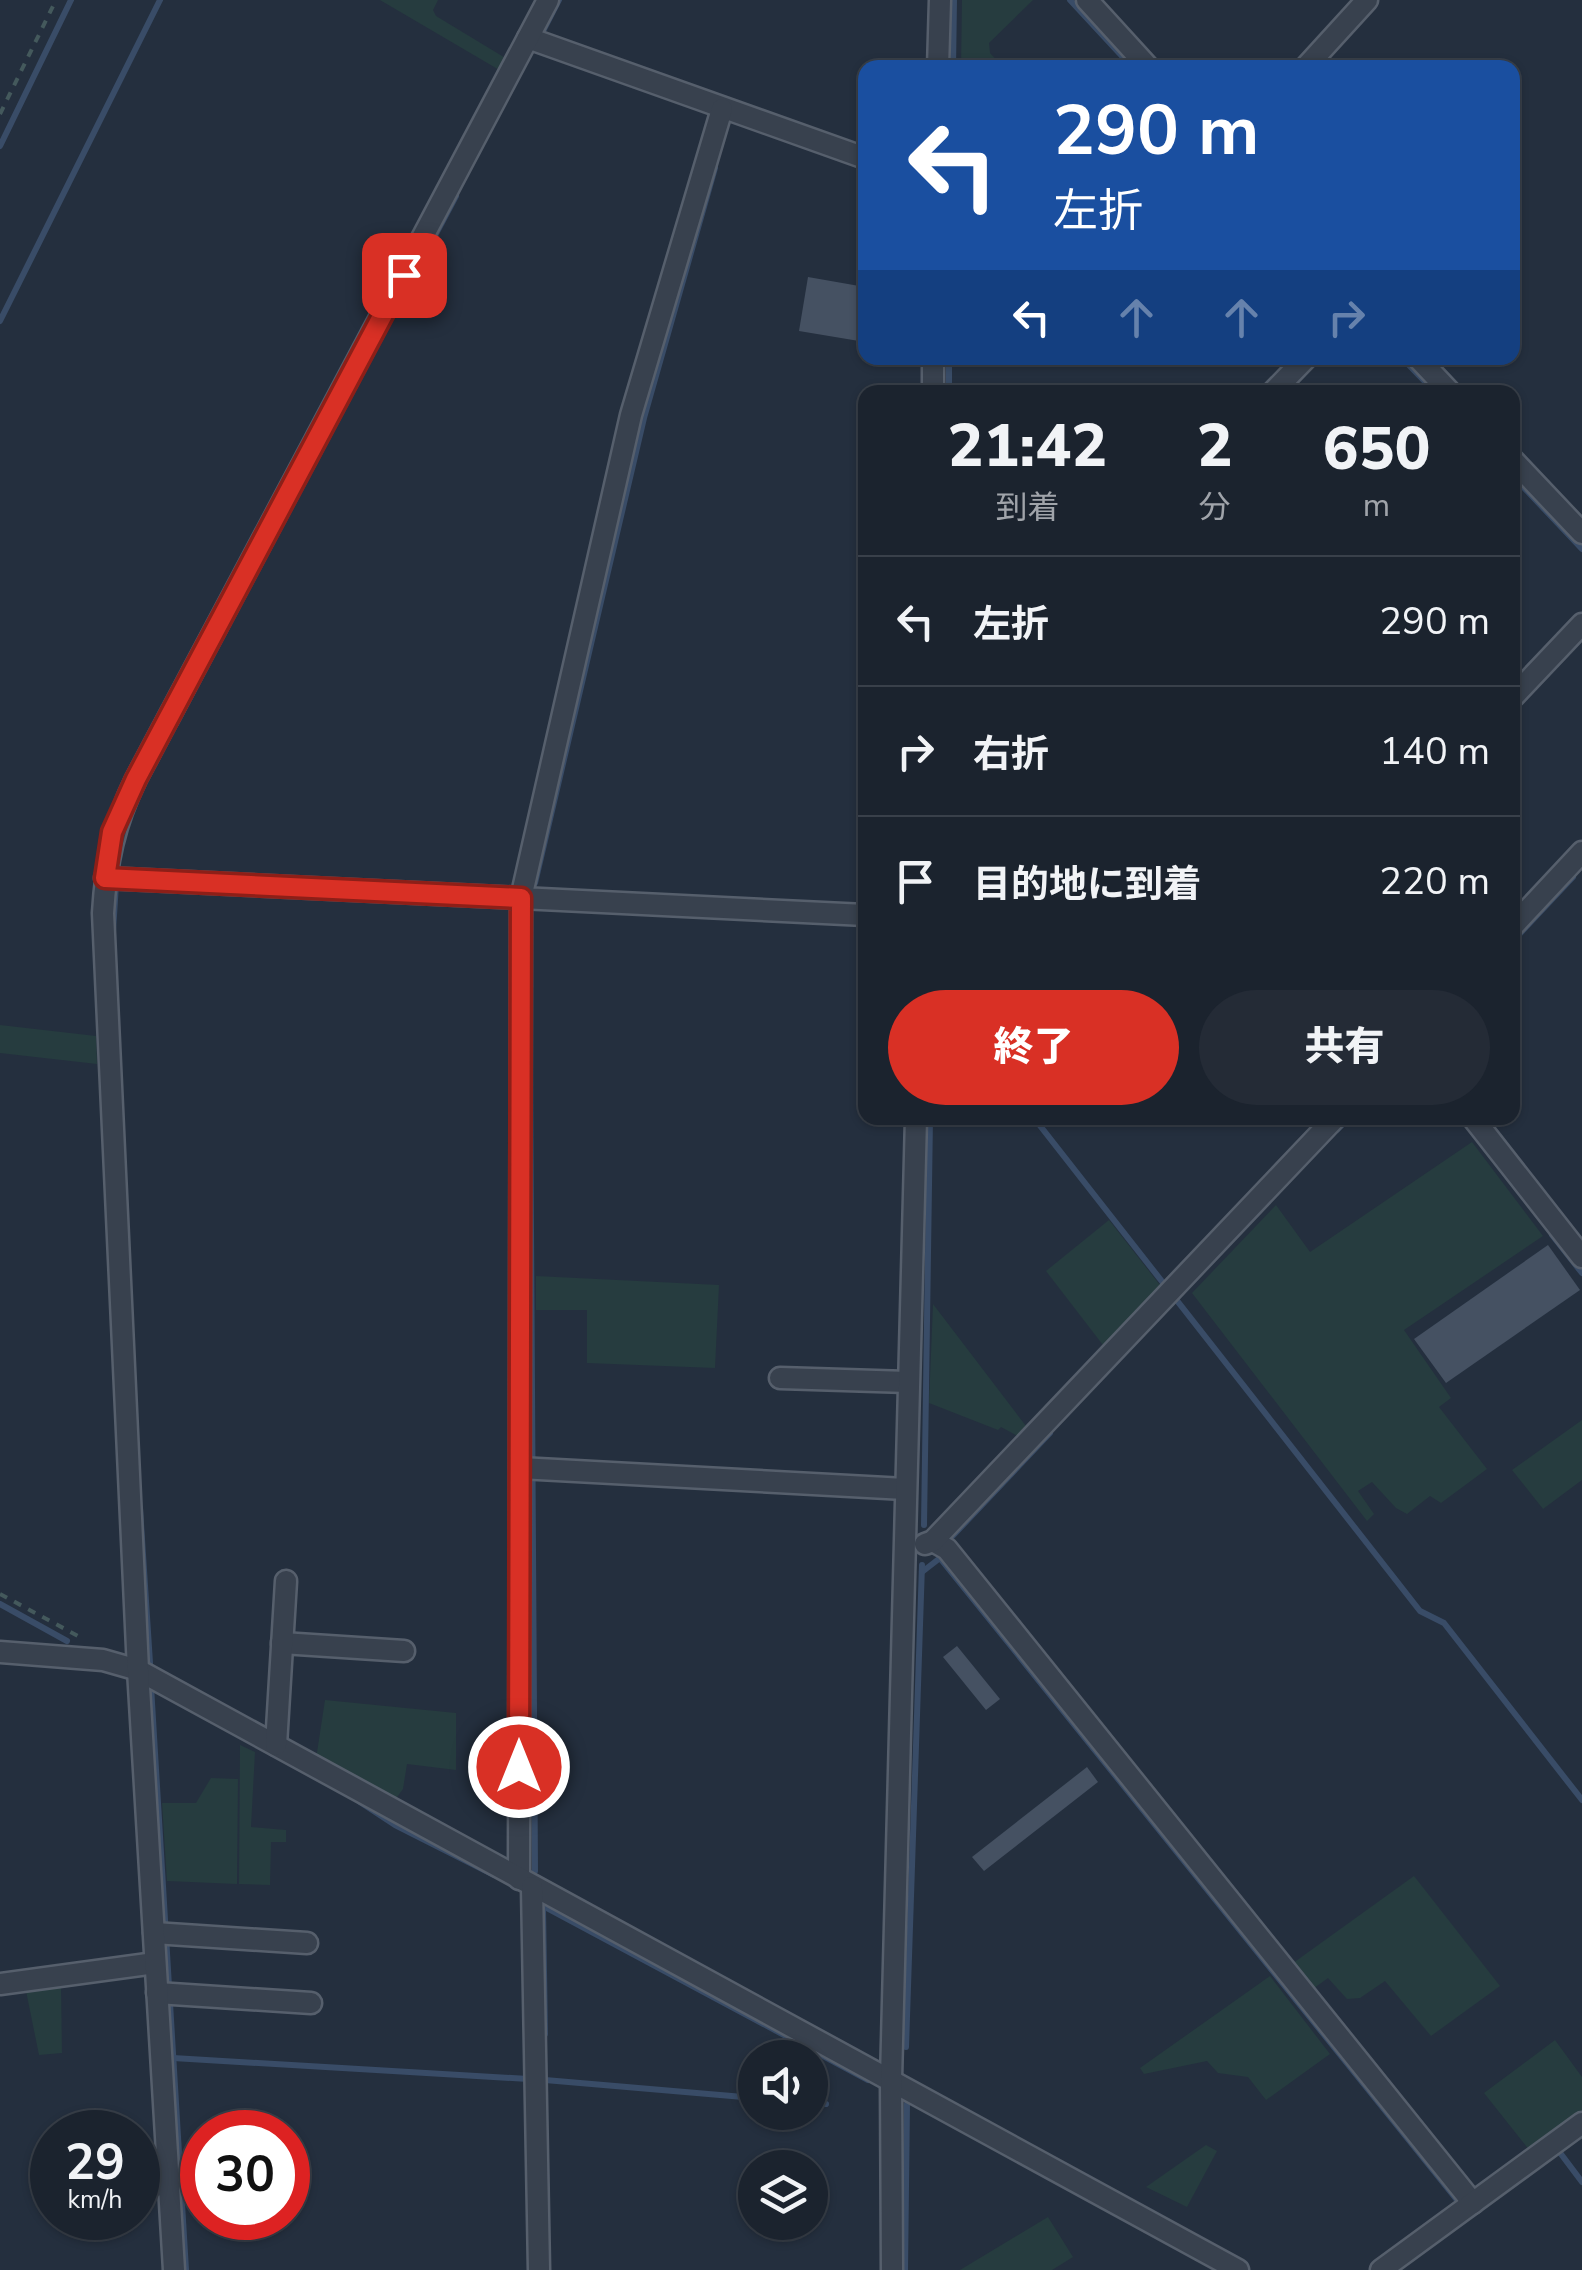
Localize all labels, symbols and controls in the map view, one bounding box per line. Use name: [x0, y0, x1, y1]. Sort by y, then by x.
text: 290 m: [1053, 83, 1259, 179]
icon: left: [888, 100, 1018, 230]
text: 左折: [1053, 181, 1143, 242]
pin: [362, 233, 447, 318]
icon: arrive: [377, 248, 432, 303]
icon: left: [1004, 290, 1059, 345]
icon: ahead: [1109, 290, 1164, 345]
icon: ahead: [1214, 290, 1269, 345]
icon: right: [1319, 290, 1374, 345]
text: 21:42: [948, 405, 1107, 487]
text: 2: [1197, 405, 1233, 487]
text: 650: [1322, 408, 1430, 490]
text: m: [1363, 484, 1390, 527]
text: 到着: [995, 486, 1059, 529]
text: 分: [1199, 486, 1231, 529]
icon: left: [888, 594, 943, 649]
text: 290 m: [1379, 596, 1490, 647]
text: 左折: [973, 599, 1049, 650]
icon: right: [888, 724, 943, 779]
text: 140 m: [1379, 726, 1490, 777]
text: 右折: [973, 729, 1049, 780]
icon: arrive: [888, 854, 943, 909]
text: 220 m: [1379, 856, 1490, 907]
text: 目的地に到着: [973, 859, 1201, 910]
button: 終了: [888, 990, 1179, 1105]
button: 共有: [1199, 990, 1490, 1105]
position arrow: [467, 1715, 571, 1819]
map controls: [738, 2040, 828, 2240]
button: sound: [738, 2040, 828, 2130]
speed limit sign: 30: [180, 2110, 310, 2240]
text: 29: [65, 2128, 125, 2197]
button: layers: [738, 2150, 828, 2240]
text: km/h: [67, 2183, 123, 2217]

